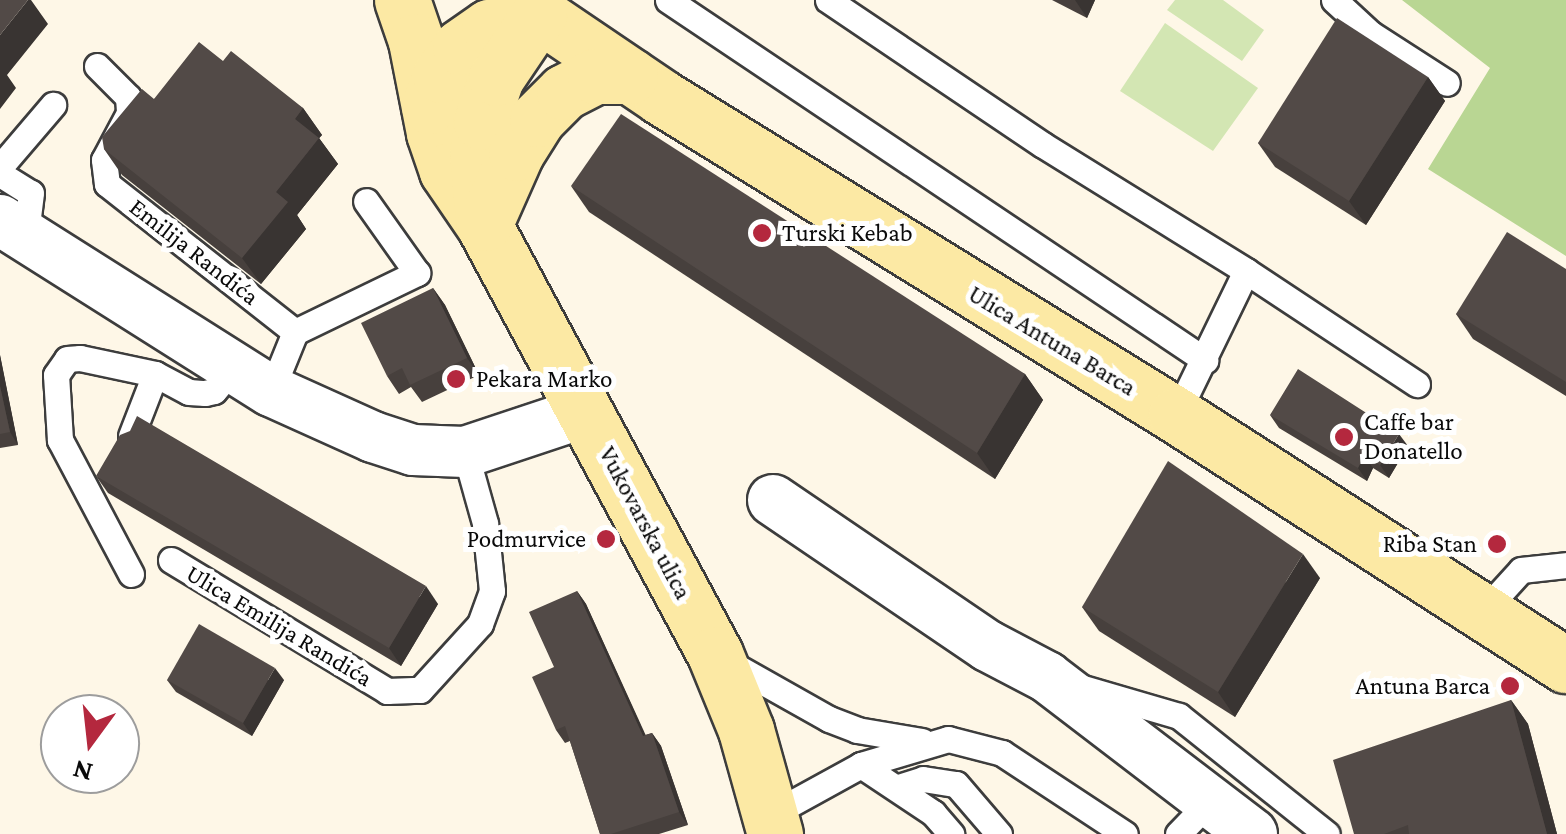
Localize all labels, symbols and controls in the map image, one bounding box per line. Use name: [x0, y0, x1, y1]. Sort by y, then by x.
street label: Emilija Randića: [123, 192, 265, 312]
place label: Turski Kebab: [782, 218, 913, 248]
marker: Turski Kebab: [751, 222, 773, 244]
street label: Ulica Antuna Barca: [963, 279, 1141, 403]
place label: Pekara Marko: [476, 364, 612, 394]
marker: Pekara Marko: [445, 368, 467, 390]
place label: Caffe bar Donatello: [1364, 408, 1463, 467]
marker: Caffe bar Donatello: [1333, 426, 1355, 448]
street label: Vukovarska ulica: [592, 441, 698, 605]
place label: Podmurvice: [467, 524, 586, 554]
marker: Podmurvice: [595, 528, 617, 550]
place label: Riba Stan: [1383, 529, 1477, 559]
marker: Riba Stan: [1486, 533, 1508, 555]
street label: Ulica Emilija Randića: [180, 559, 378, 693]
place label: Antuna Barca: [1356, 671, 1490, 701]
marker: Antuna Barca: [1499, 675, 1521, 697]
north arrow: [40, 694, 140, 794]
text: N: [69, 754, 96, 789]

